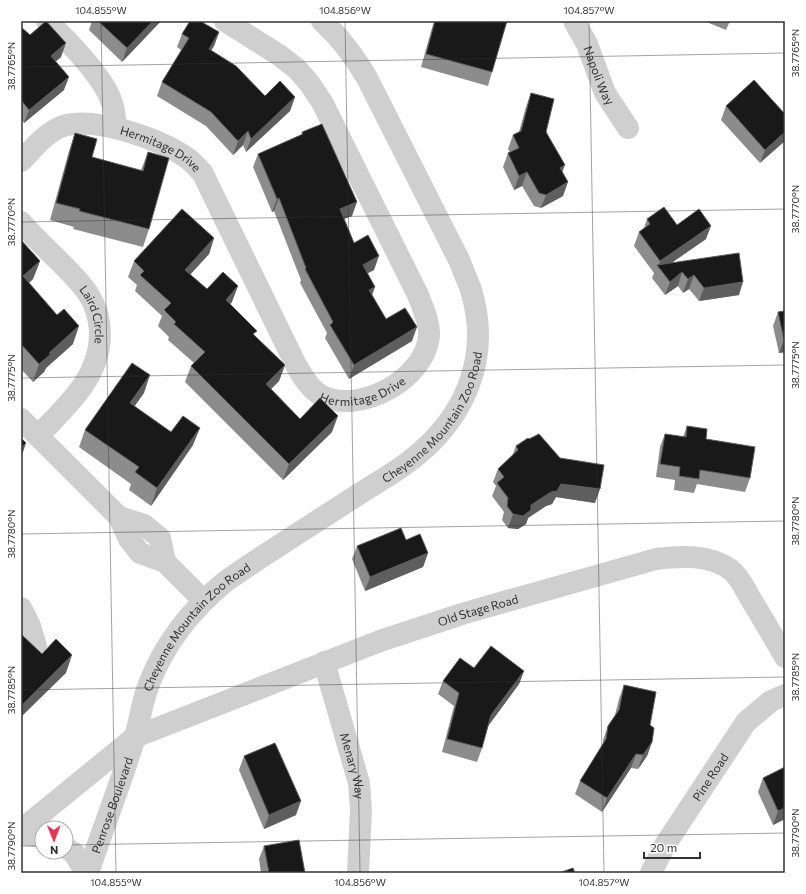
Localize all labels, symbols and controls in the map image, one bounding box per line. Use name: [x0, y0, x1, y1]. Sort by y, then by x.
text: 104.855°W: [75, 4, 127, 16]
text: 104.856°W: [319, 4, 371, 16]
text: 104.857°W: [564, 4, 615, 16]
text: 38.7765°N: [789, 29, 801, 77]
text: 38.7765°N: [5, 42, 17, 90]
street label: Napoli Way: [581, 44, 618, 107]
street label: Hermitage Drive: [119, 123, 204, 174]
text: 38.7770°N: [789, 185, 801, 233]
text: 38.7770°N: [5, 198, 17, 246]
street label: Laird Circle: [77, 282, 107, 345]
text: 38.7775°N: [789, 341, 801, 389]
street label: Cheyenne Mountain Zoo Road: [379, 351, 484, 485]
text: 38.7775°N: [5, 354, 17, 402]
street label: Hermitage Drive: [318, 373, 408, 408]
text: 38.7780°N: [789, 496, 801, 546]
text: 38.7780°N: [5, 509, 17, 559]
street label: Cheyenne Mountain Zoo Road: [140, 560, 253, 693]
street label: Old Stage Road: [436, 591, 520, 629]
text: 38.7785°N: [789, 653, 801, 701]
text: 38.7785°N: [5, 666, 17, 714]
street label: Menary Way: [338, 731, 367, 800]
street label: Pine Road: [689, 750, 731, 803]
street label: Penrose Boulevard: [88, 755, 135, 855]
text: 38.7790°N: [789, 808, 801, 858]
north arrow: [34, 820, 74, 860]
text: 38.7790°N: [5, 821, 17, 871]
scale bar: [644, 834, 700, 860]
text: 20 m: [650, 840, 677, 854]
text: N: [50, 844, 58, 857]
text: 104.855°W: [90, 876, 142, 888]
text: 104.856°W: [334, 876, 386, 888]
text: 104.857°W: [579, 876, 630, 888]

